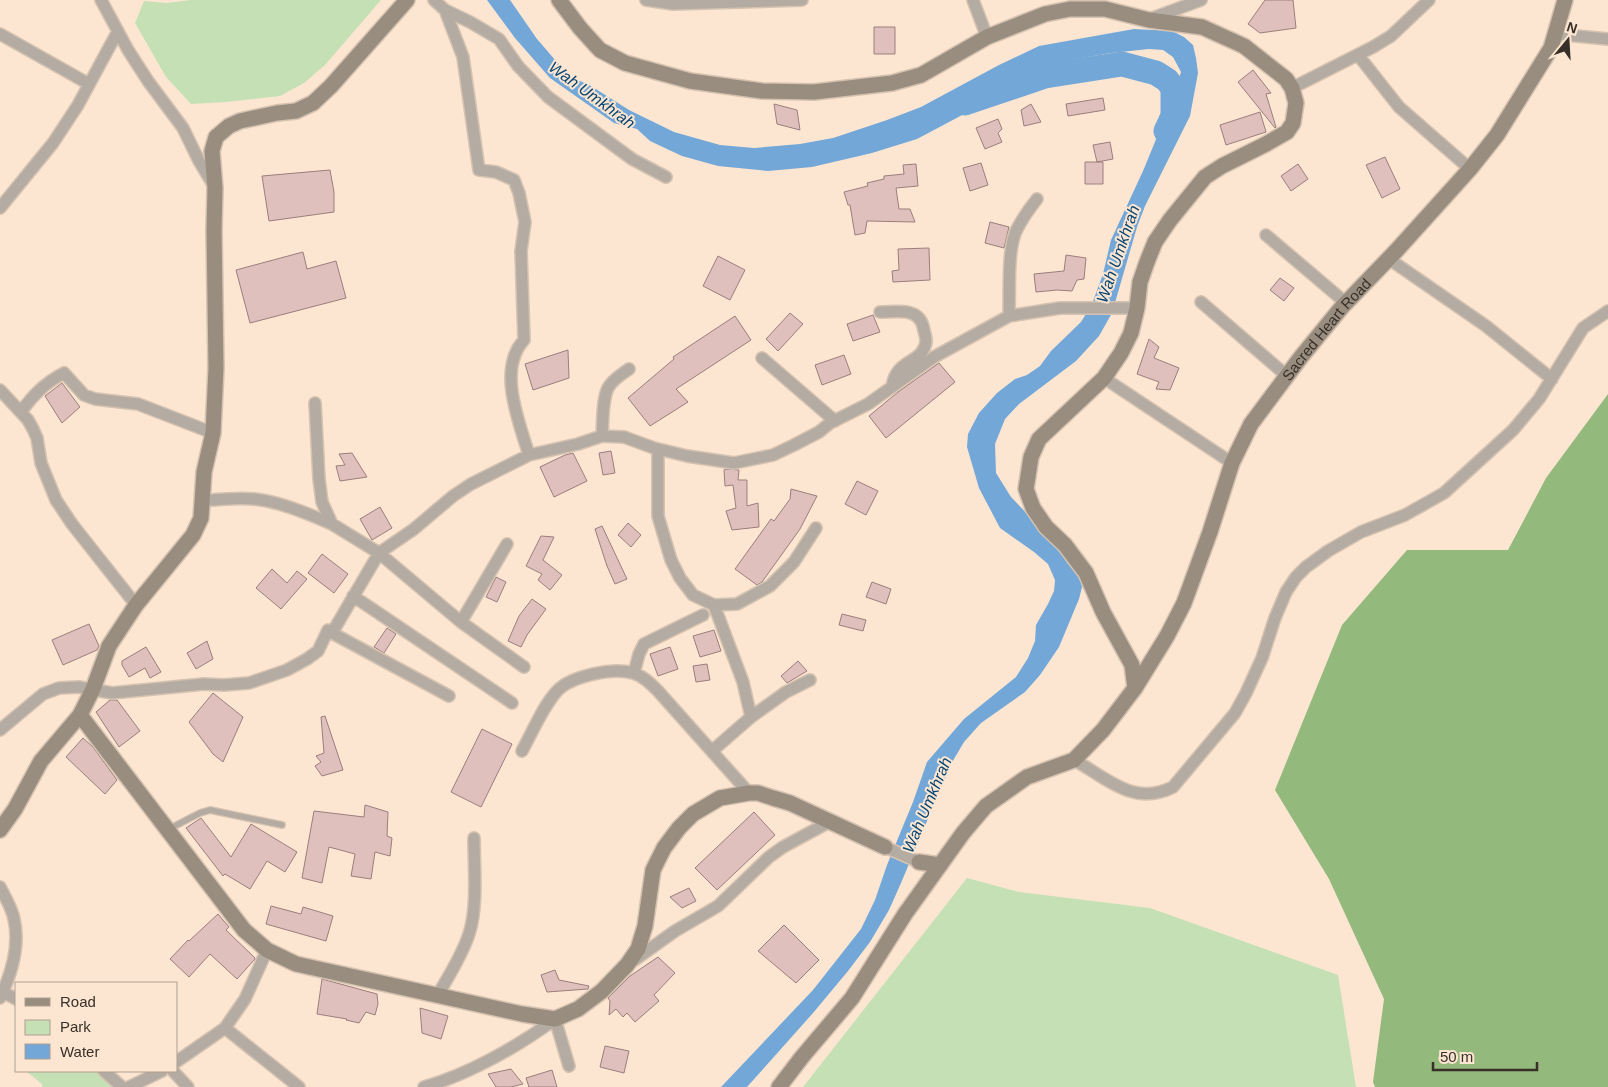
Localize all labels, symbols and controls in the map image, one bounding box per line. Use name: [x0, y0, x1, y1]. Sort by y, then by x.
north arrow: [1543, 15, 1593, 65]
text: N: [1565, 18, 1579, 37]
water label: Wah Umkhrah: [546, 58, 638, 132]
water label: Wah Umkhrah: [1093, 203, 1143, 305]
street label: Sacred Heart Road: [1278, 274, 1374, 383]
water label: Wah Umkhrah: [899, 755, 955, 855]
legend: [15, 982, 178, 1072]
text: Road: [60, 993, 96, 1010]
text: Park: [60, 1018, 91, 1035]
scale bar: [1433, 1040, 1537, 1072]
text: Water: [60, 1043, 99, 1060]
text: 50 m: [1440, 1048, 1473, 1065]

